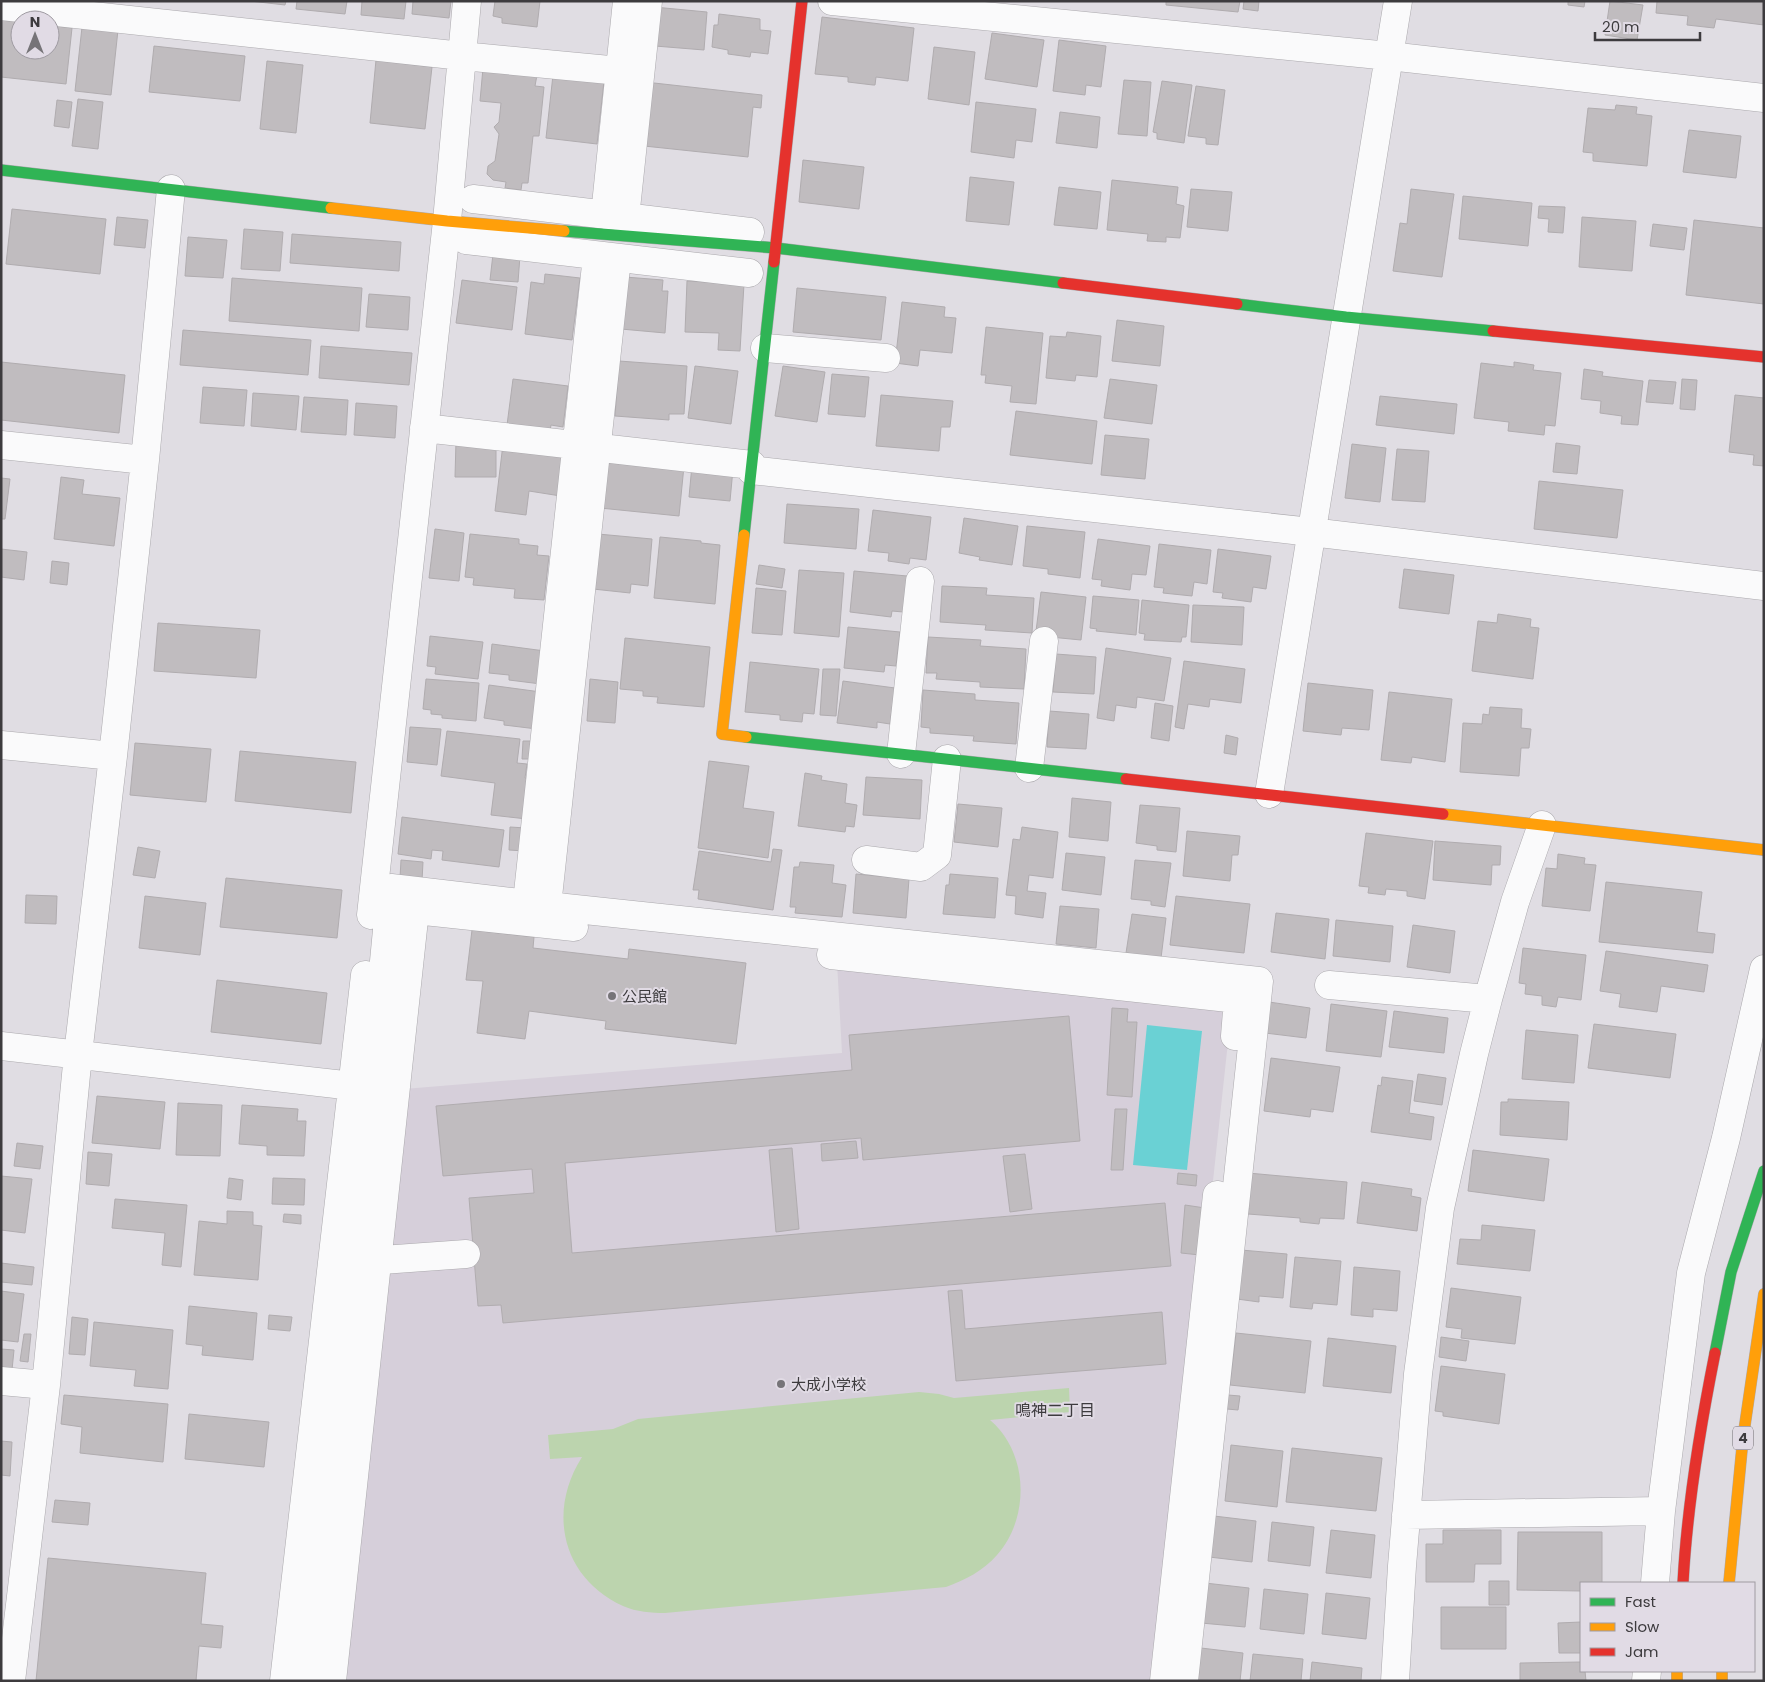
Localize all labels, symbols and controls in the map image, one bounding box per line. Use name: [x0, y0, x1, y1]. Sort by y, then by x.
north arrow: [10, 10, 60, 60]
scale bar: [1595, 10, 1700, 42]
text: N: [30, 12, 40, 32]
text: 20 m: [1602, 16, 1640, 37]
place label: 公民館: [622, 986, 667, 1007]
marker: 公民館: [606, 990, 618, 1002]
place label: 大成小学校: [791, 1374, 866, 1395]
marker: 大成小学校: [775, 1378, 787, 1390]
district label: 鳴神二丁目: [1015, 1399, 1095, 1422]
road number: 4: [1733, 1426, 1753, 1450]
legend: [1580, 1582, 1755, 1672]
text: Fast: [1625, 1591, 1656, 1612]
text: Slow: [1625, 1616, 1660, 1637]
text: Jam: [1625, 1641, 1659, 1662]

